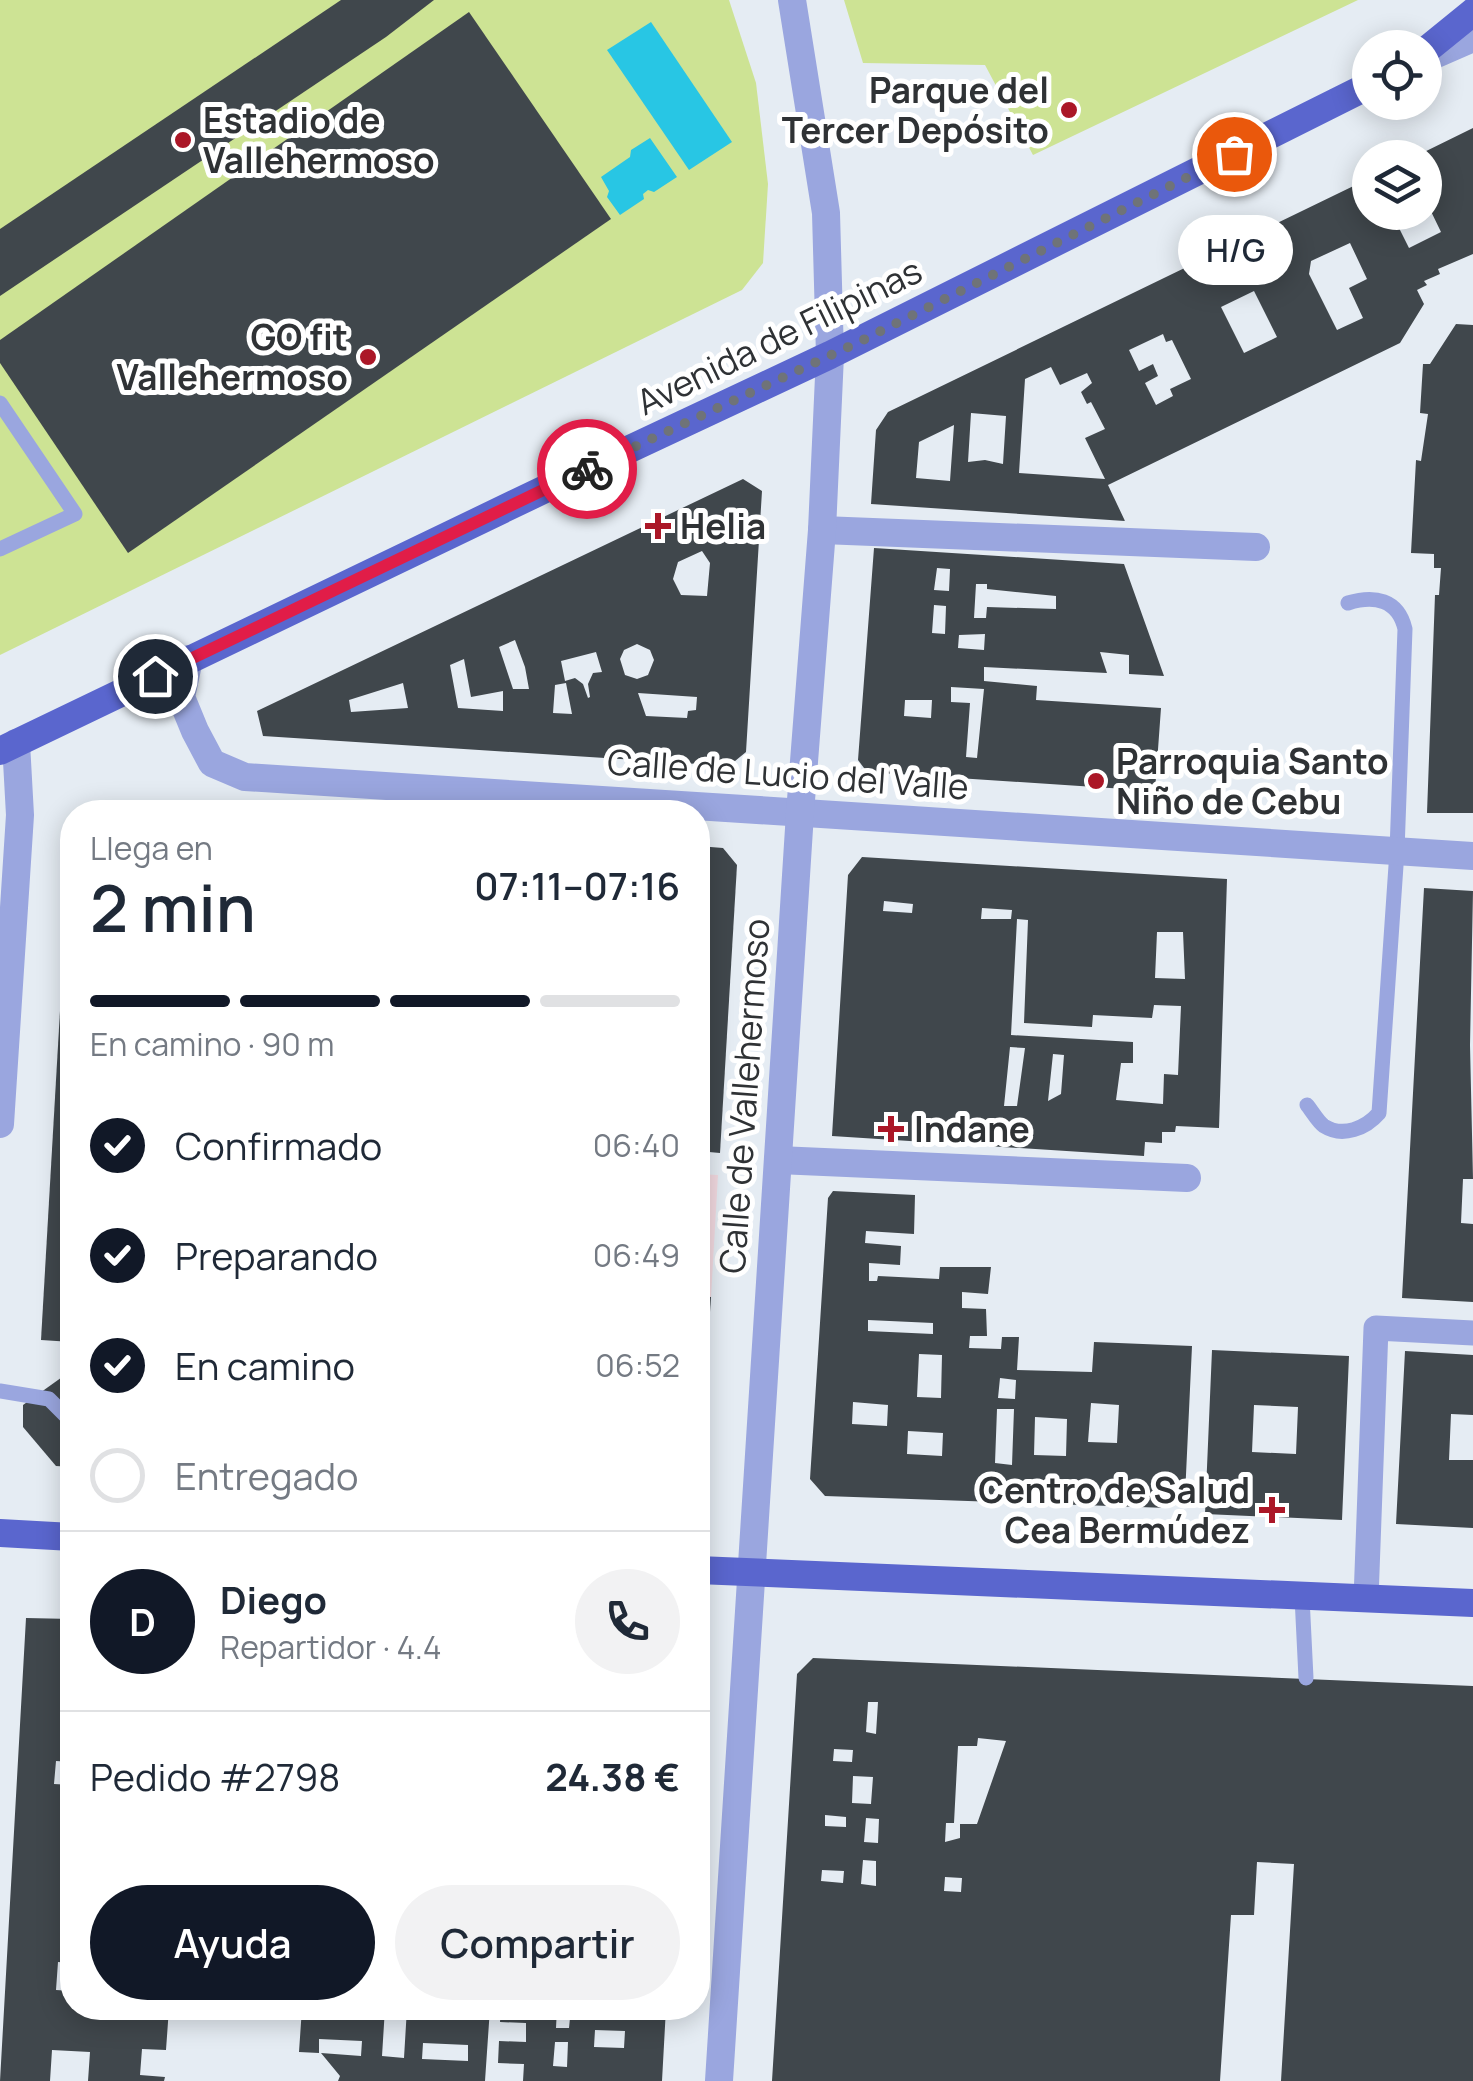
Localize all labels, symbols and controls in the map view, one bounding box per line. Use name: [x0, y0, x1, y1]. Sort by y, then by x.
map controls: [1352, 30, 1442, 230]
button: locate: [1352, 30, 1442, 120]
place label: Parque del Tercer Depósito: [782, 66, 1049, 154]
place label: Estadio de Vallehermoso: [203, 96, 435, 184]
marker: Parque del Tercer Depósito: [1058, 99, 1080, 121]
pin: [1192, 112, 1277, 197]
icon: bag: [1207, 127, 1262, 182]
marker: Estadio de Vallehermoso: [172, 129, 194, 151]
button: layers: [1352, 140, 1442, 230]
callout: H/G: [1176, 214, 1292, 284]
text: H/G: [1206, 228, 1265, 272]
street label: Avenida de Filipinas: [628, 246, 930, 426]
place label: GO fit Vallehermoso: [116, 313, 348, 401]
marker: GO fit Vallehermoso: [357, 346, 379, 368]
courier: [537, 419, 637, 519]
icon: bike: [560, 442, 615, 497]
place label: Helia: [680, 502, 766, 550]
marker: Helia: [645, 513, 671, 539]
pin: [113, 634, 198, 719]
icon: home: [128, 649, 183, 704]
street label: Calle de Lucio del Valle: [606, 737, 970, 811]
place label: Parroquia Santo Niño de Cebu: [1116, 737, 1389, 825]
marker: Parroquia Santo Niño de Cebu: [1085, 770, 1107, 792]
text: Llega en: [90, 826, 213, 870]
text: 07:11–07:16: [474, 859, 680, 911]
text: 2 min: [90, 863, 256, 952]
street label: Calle de Vallehermoso: [708, 917, 780, 1275]
text: En camino · 90 m: [90, 1022, 334, 1066]
place label: Indane: [914, 1105, 1030, 1153]
marker: Indane: [878, 1116, 904, 1142]
icon: check: [90, 1118, 145, 1173]
text: Confirmado: [175, 1119, 382, 1171]
text: 06:40: [593, 1123, 680, 1167]
icon: check: [90, 1228, 145, 1283]
text: Preparando: [175, 1229, 378, 1281]
text: 06:49: [593, 1233, 680, 1277]
icon: check: [90, 1338, 145, 1393]
text: En camino: [175, 1339, 355, 1391]
text: 06:52: [595, 1343, 680, 1387]
text: Entregado: [175, 1449, 359, 1501]
place label: Centro de Salud Cea Bermúdez: [978, 1466, 1250, 1554]
marker: Centro de Salud Cea Bermúdez: [1259, 1497, 1285, 1523]
button: phone: [575, 1569, 680, 1674]
text: Diego: [220, 1573, 327, 1625]
text: D: [129, 1595, 156, 1647]
text: Repartidor · 4.4: [220, 1625, 442, 1669]
text: Pedido #2798: [90, 1750, 340, 1802]
text: 24.38 €: [545, 1750, 680, 1802]
button: Ayuda: [90, 1885, 375, 2000]
button: Compartir: [395, 1885, 680, 2000]

